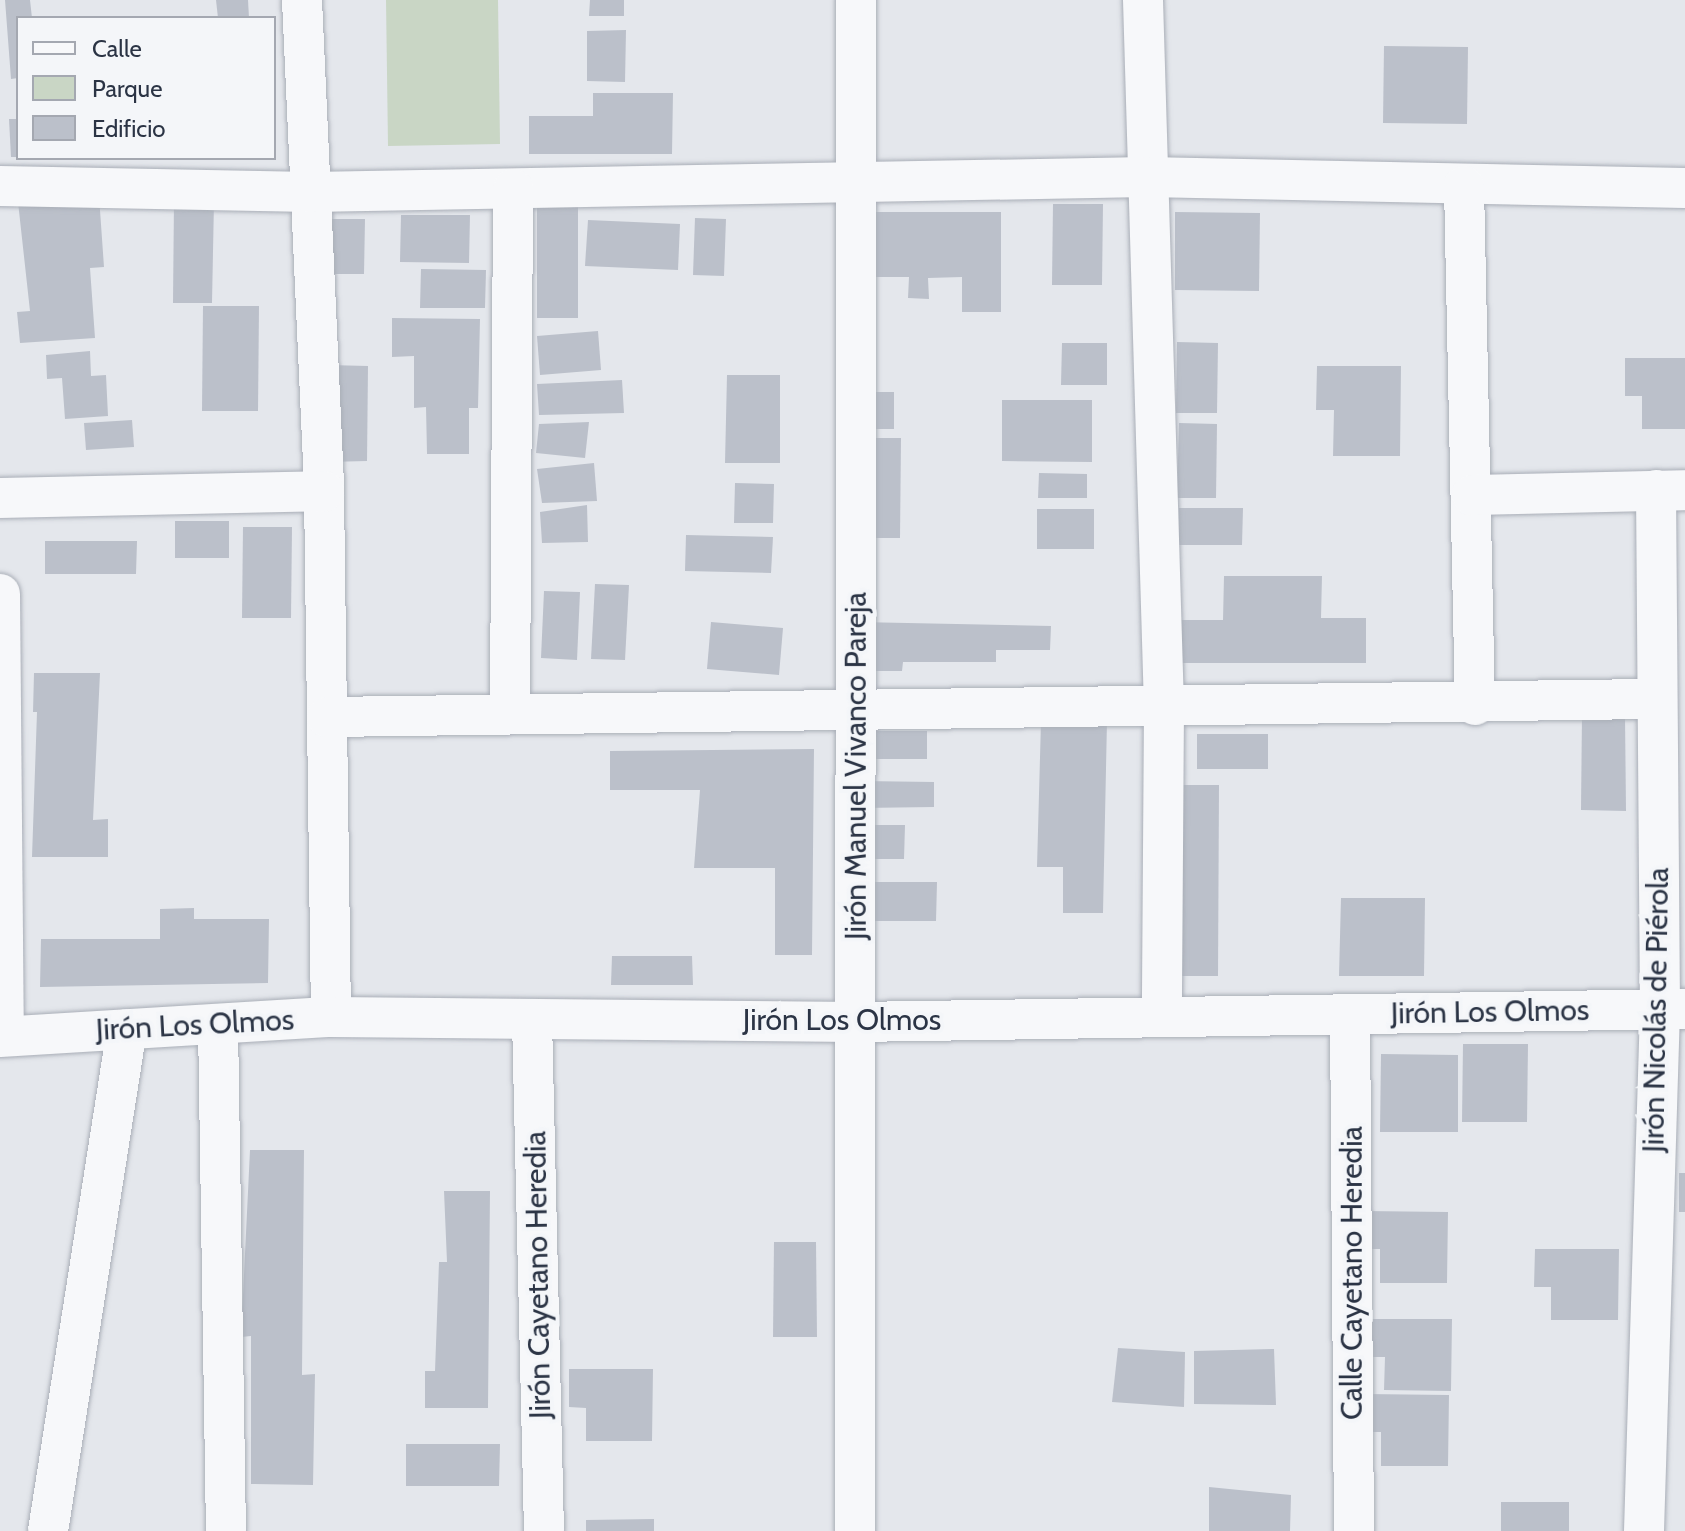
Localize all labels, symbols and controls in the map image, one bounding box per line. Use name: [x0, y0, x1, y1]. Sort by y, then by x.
legend: [16, 16, 276, 160]
text: Calle: [92, 34, 142, 63]
text: Parque: [92, 74, 162, 103]
text: Edificio: [92, 114, 166, 143]
street label: Jirón Manuel Vivanco Pareja: [838, 592, 874, 940]
street label: Jirón Nicolás de Piérola: [1636, 867, 1676, 1153]
street label: Jirón Los Olmos: [1390, 992, 1590, 1032]
street label: Jirón Los Olmos: [95, 1002, 295, 1048]
street label: Jirón Los Olmos: [743, 1002, 941, 1038]
street label: Calle Cayetano Heredia: [1334, 1126, 1370, 1420]
street label: Jirón Cayetano Heredia: [517, 1131, 559, 1419]

